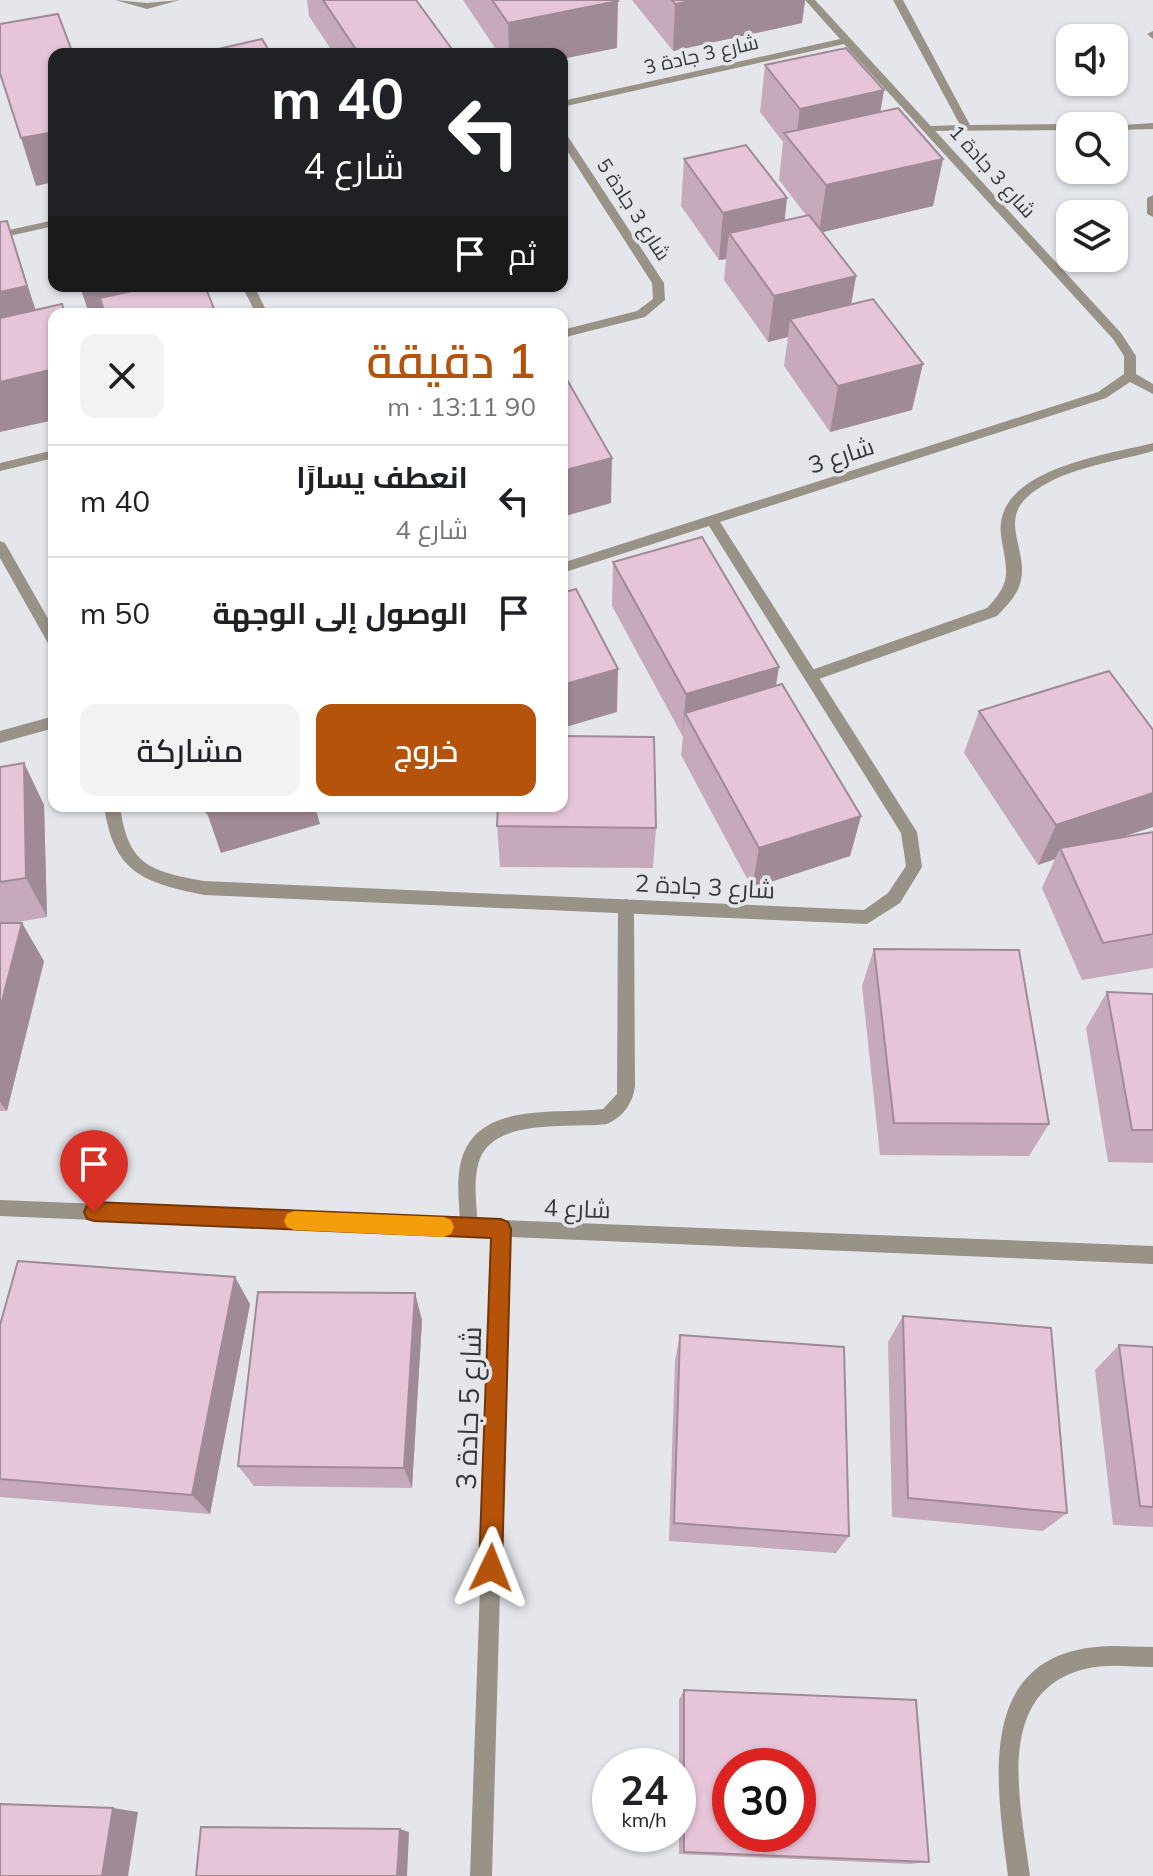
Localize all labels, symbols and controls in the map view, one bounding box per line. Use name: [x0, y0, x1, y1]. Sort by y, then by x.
map controls: [1056, 24, 1128, 272]
button: sound: [1056, 24, 1128, 96]
street label: شارع 3 جادة 3: [641, 29, 761, 81]
text: 40 m: [271, 63, 404, 133]
icon: left: [432, 80, 536, 184]
button: search: [1056, 112, 1128, 184]
street label: شارع 3 جادة 1: [943, 119, 1041, 224]
text: شارع 4: [303, 143, 404, 188]
street label: شارع 3 جادة 5: [590, 153, 676, 266]
button: layers: [1056, 200, 1128, 272]
icon: arrive: [448, 232, 492, 276]
text: ثم: [508, 235, 536, 273]
text: 1 دقيقة: [367, 330, 536, 390]
button: close: [80, 334, 164, 418]
text: 90 m · 13:11: [387, 390, 536, 423]
street label: شارع 3: [804, 430, 878, 482]
text: انعطف يسارًا: [296, 458, 468, 496]
icon: left: [492, 479, 536, 523]
text: 40 m: [80, 482, 150, 520]
text: شارع 4: [395, 513, 468, 546]
icon: arrive: [492, 591, 536, 635]
text: 50 m: [80, 594, 150, 632]
text: الوصول إلى الوجهة: [213, 594, 468, 632]
button: مشاركة: [80, 704, 300, 796]
button: خروج: [316, 704, 536, 796]
street label: شارع 3 جادة 2: [634, 867, 776, 907]
pin: [60, 1130, 128, 1212]
icon: arrive: [72, 1142, 116, 1186]
street label: شارع 4: [543, 1192, 611, 1226]
street label: شارع 5 جادة 3: [448, 1326, 490, 1490]
position arrow: [449, 1526, 533, 1610]
speed limit sign: 30: [712, 1748, 816, 1852]
text: 24: [620, 1765, 668, 1815]
text: km/h: [621, 1807, 667, 1832]

